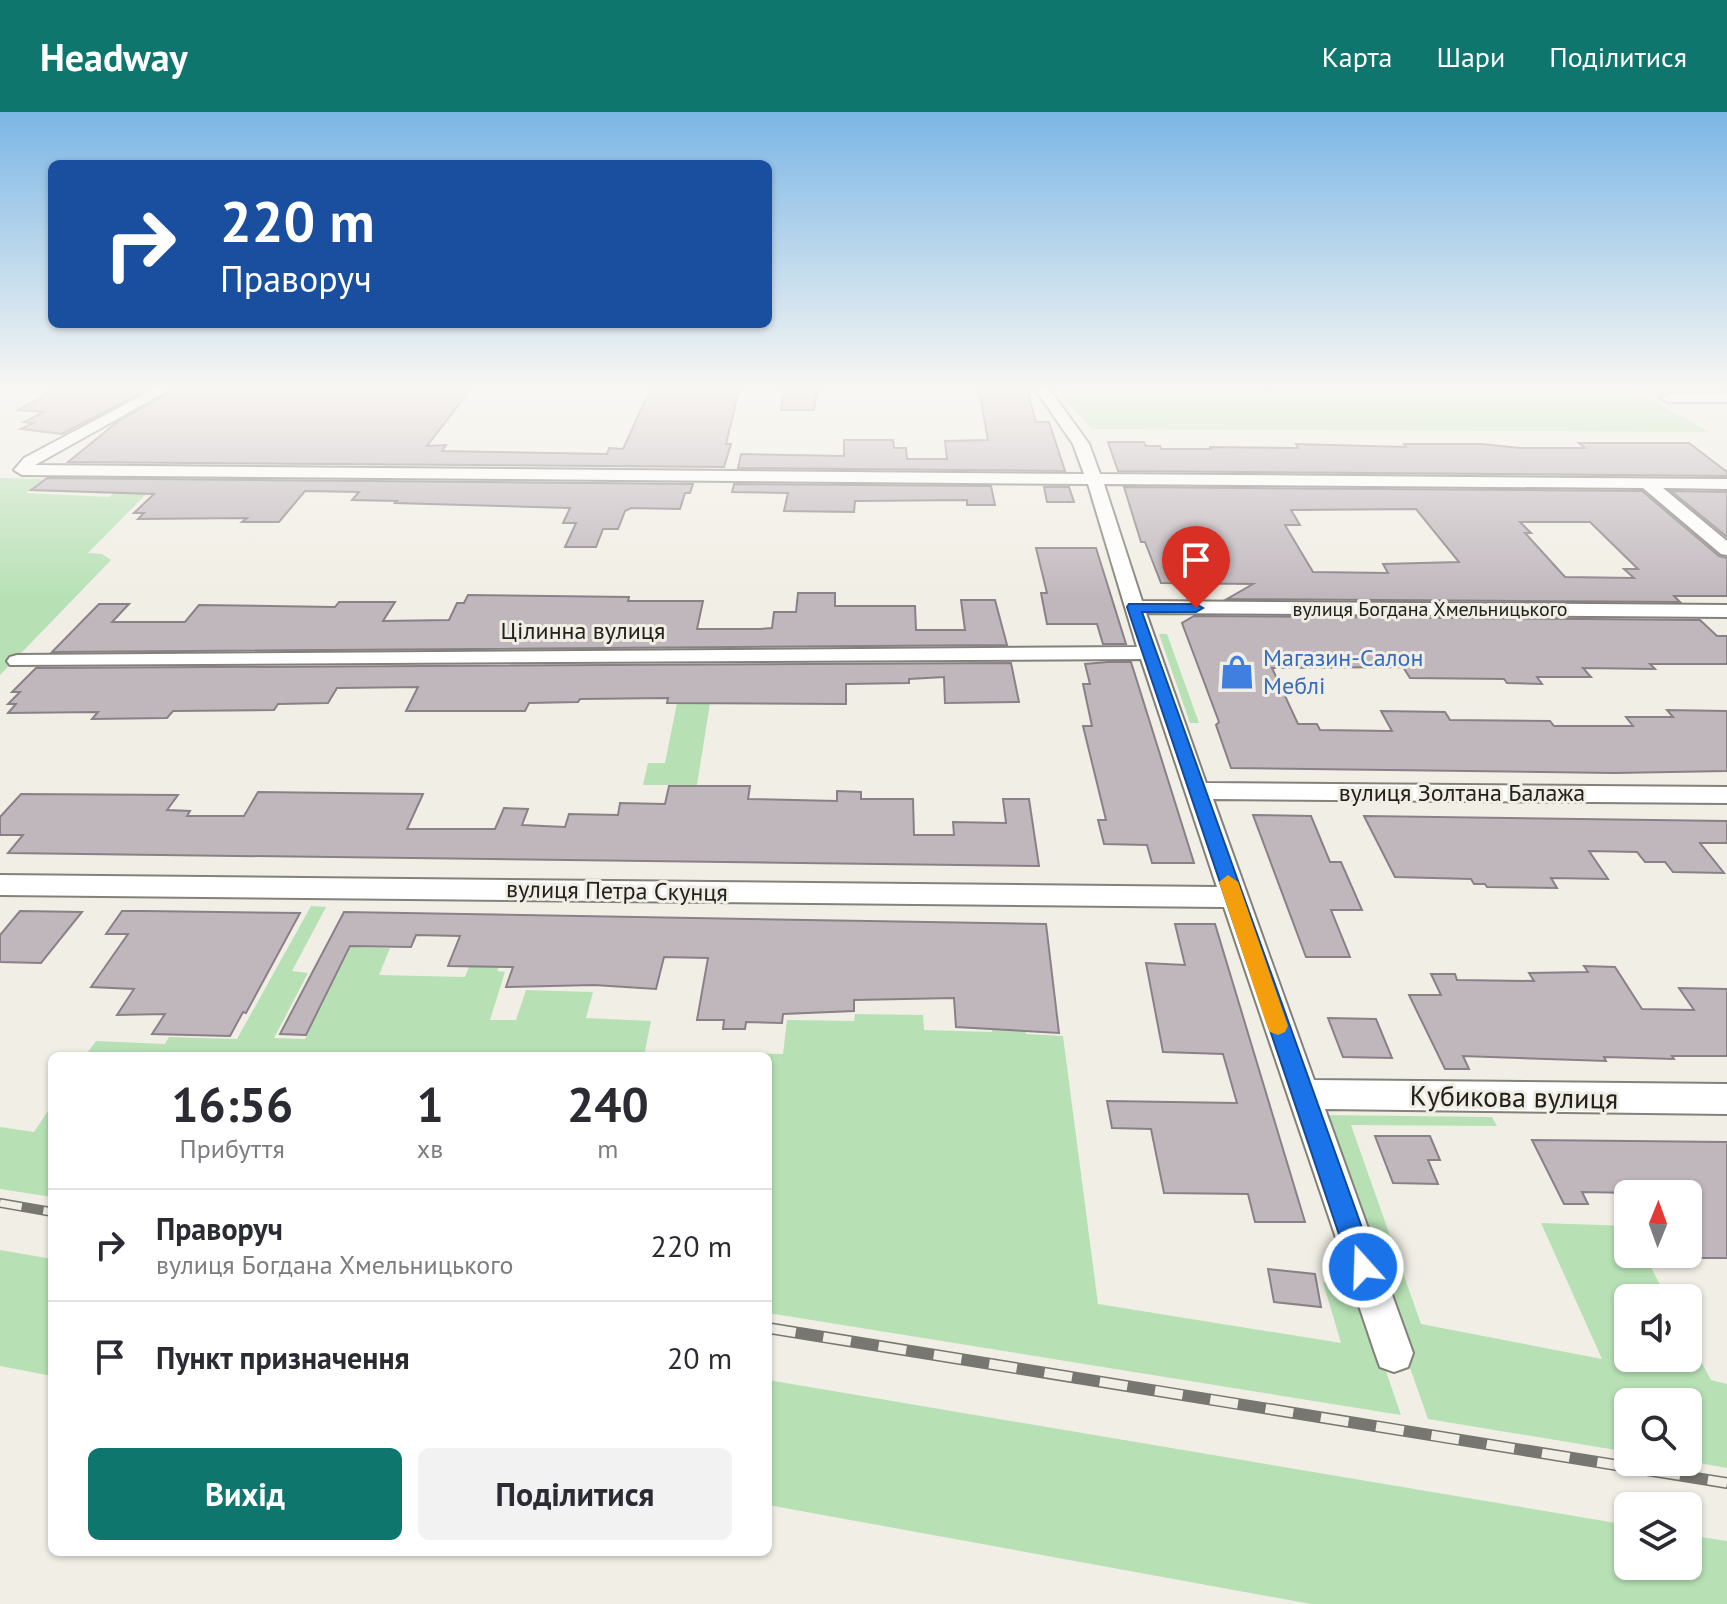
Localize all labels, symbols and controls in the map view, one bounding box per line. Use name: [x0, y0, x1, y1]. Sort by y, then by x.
text: Headway: [40, 32, 188, 81]
text: Карта: [1322, 38, 1392, 75]
text: Шари: [1436, 38, 1505, 75]
text: Поділитися: [1549, 38, 1687, 75]
text: 220 m: [220, 185, 375, 257]
icon: right: [88, 192, 192, 296]
text: Праворуч: [220, 255, 372, 302]
pin: [1162, 526, 1230, 608]
icon: arrive: [1174, 538, 1218, 582]
street label: вулиця Богдана Хмельницького: [1293, 596, 1567, 622]
street label: Цілинна вулиця: [501, 615, 665, 646]
place label: Магазин-Салон Меблі: [1263, 642, 1423, 701]
shop icon: Магазин-Салон Меблі: [1218, 653, 1256, 691]
street label: вулиця Золтана Балажа: [1339, 777, 1585, 808]
street label: вулиця Петра Скунця: [506, 873, 728, 908]
text: 16:56: [171, 1073, 293, 1135]
text: 1: [416, 1073, 444, 1135]
text: 240: [567, 1073, 649, 1135]
street label: Кубикова вулиця: [1409, 1076, 1619, 1117]
text: Прибуття: [180, 1132, 285, 1165]
text: хв: [417, 1132, 443, 1165]
text: m: [597, 1132, 618, 1165]
north arrow: [1614, 1180, 1702, 1268]
map controls: [1614, 1180, 1702, 1580]
text: Праворуч: [156, 1209, 283, 1248]
icon: right: [88, 1223, 132, 1267]
position arrow: [1321, 1225, 1405, 1309]
text: 220 m: [651, 1226, 732, 1265]
text: вулиця Богдана Хмельницького: [156, 1248, 513, 1281]
button: sound: [1614, 1284, 1702, 1372]
icon: arrive: [88, 1335, 132, 1379]
text: Пункт призначення: [156, 1338, 410, 1377]
text: 20 m: [667, 1338, 732, 1377]
button: search: [1614, 1388, 1702, 1476]
button: Вихід: [88, 1448, 402, 1540]
button: Поділитися: [418, 1448, 732, 1540]
button: layers: [1614, 1492, 1702, 1580]

